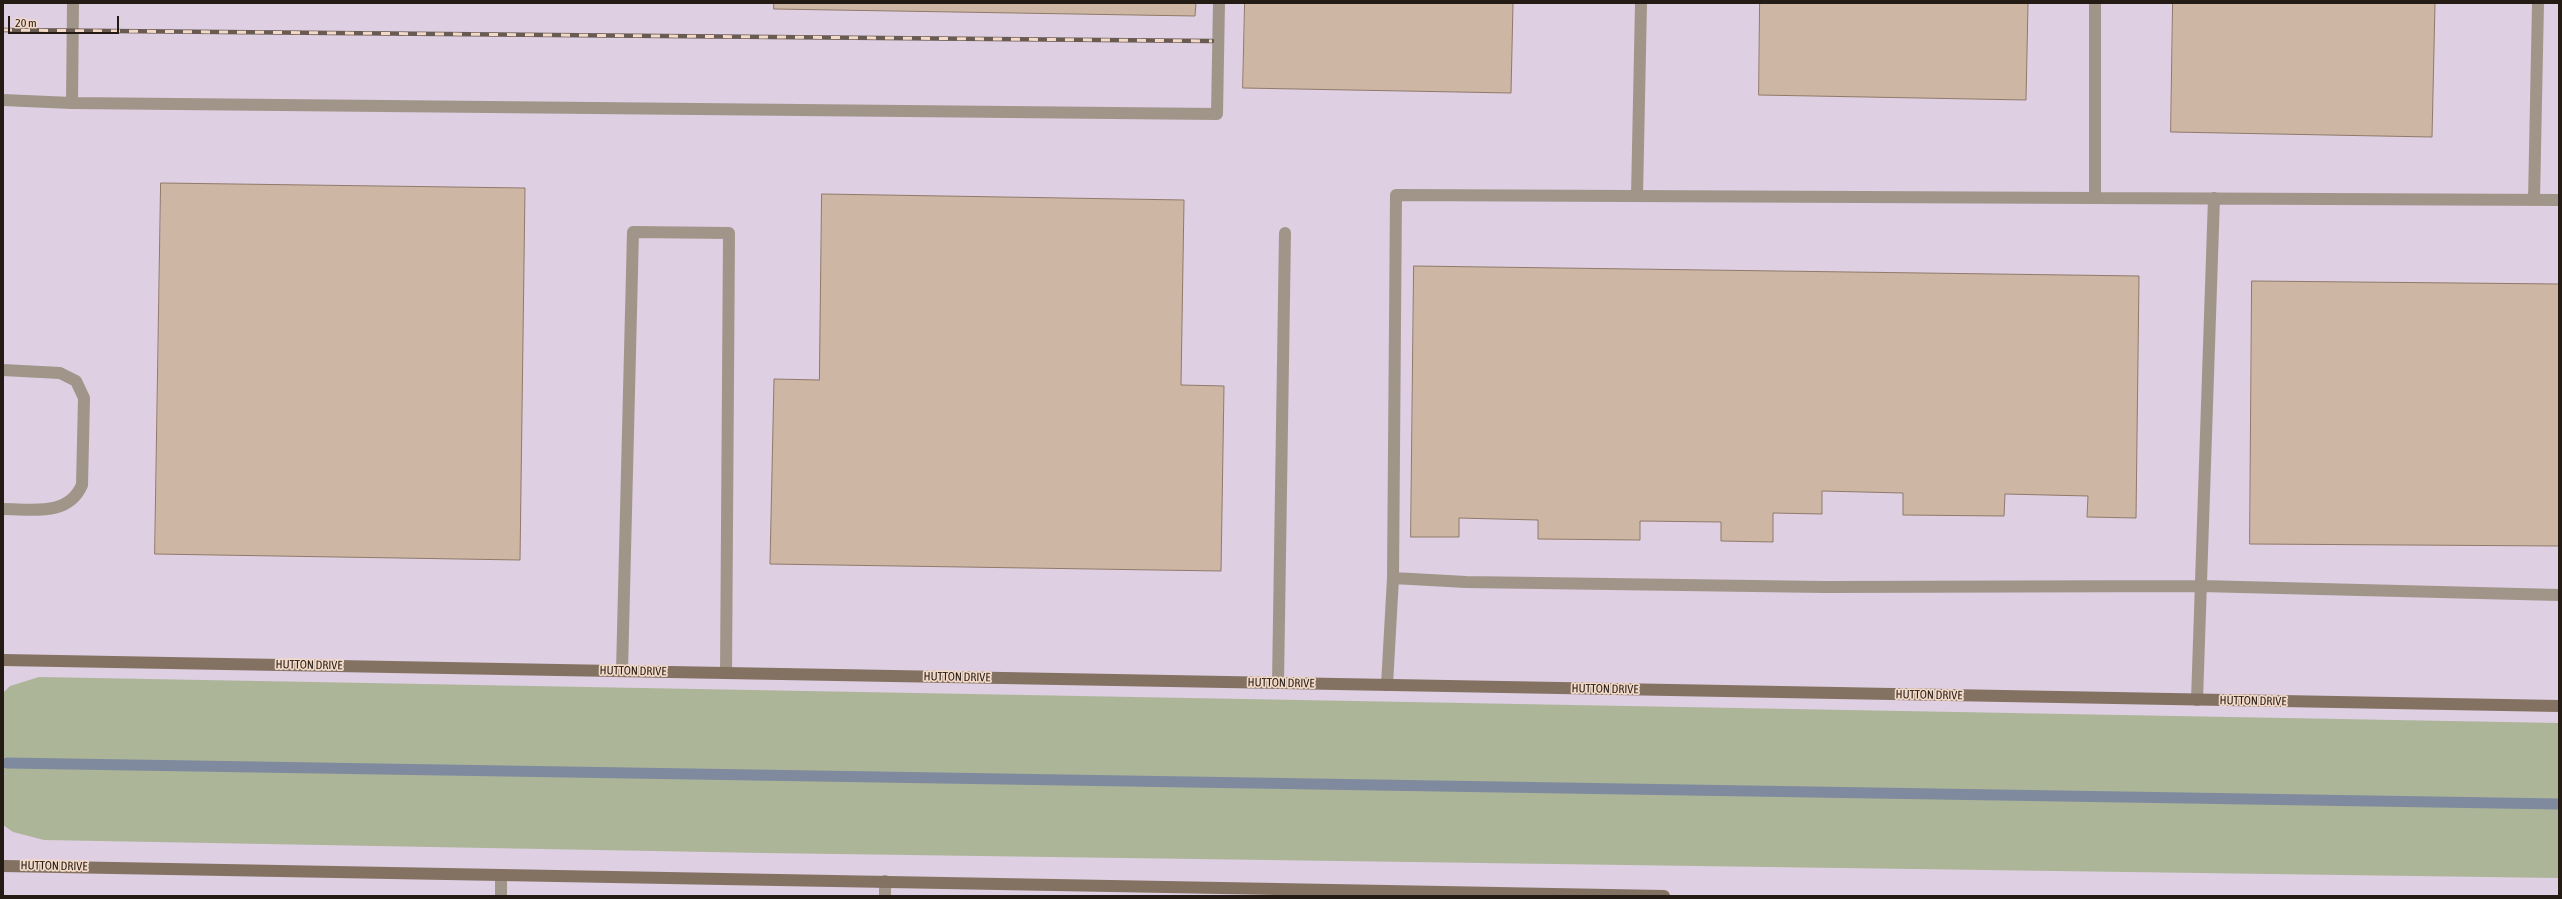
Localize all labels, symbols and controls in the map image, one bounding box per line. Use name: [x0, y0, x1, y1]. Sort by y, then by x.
scale bar: [10, 8, 121, 34]
text: 20 m: [15, 16, 37, 30]
street label: HUTTON DRIVE: [275, 657, 343, 673]
street label: HUTTON DRIVE: [599, 663, 667, 679]
street label: HUTTON DRIVE: [923, 669, 991, 685]
street label: HUTTON DRIVE: [1247, 675, 1315, 691]
street label: HUTTON DRIVE: [1571, 681, 1639, 697]
street label: HUTTON DRIVE: [1895, 687, 1963, 703]
street label: HUTTON DRIVE: [2219, 693, 2287, 709]
street label: HUTTON DRIVE: [20, 858, 88, 874]

